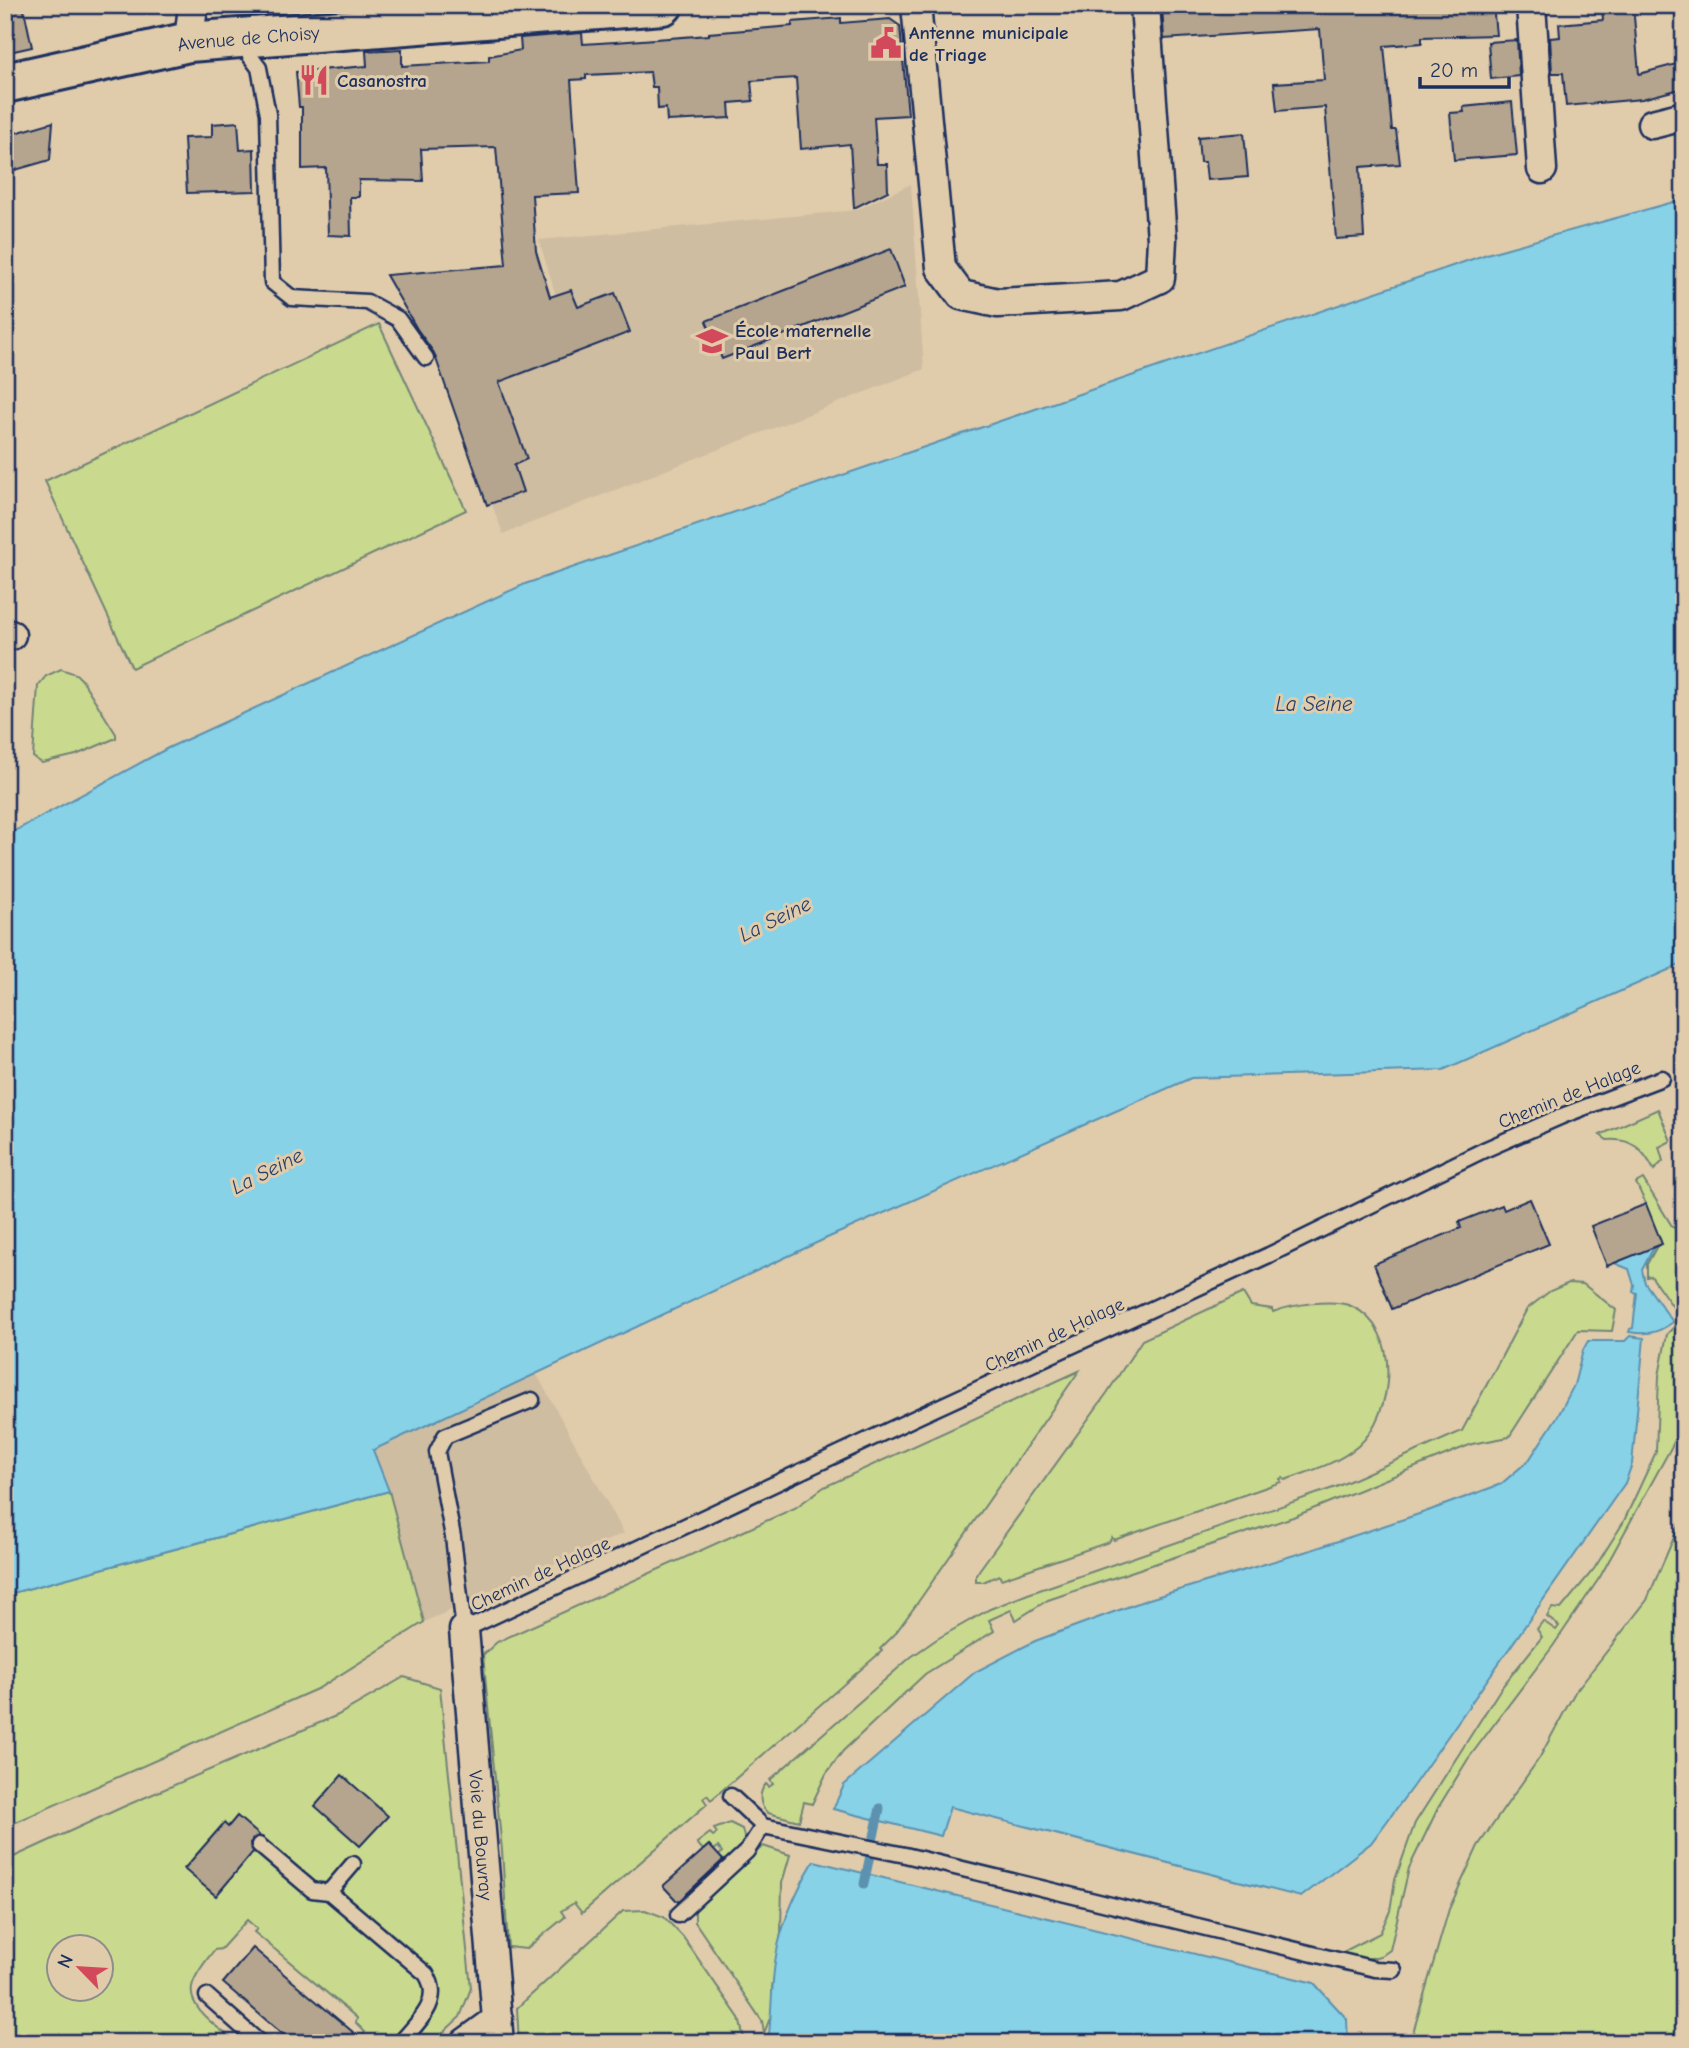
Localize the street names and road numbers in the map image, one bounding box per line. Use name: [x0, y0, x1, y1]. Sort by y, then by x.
street label: Avenue de Choisy: [175, 22, 321, 56]
street label: Chemin de Halage: [1495, 1056, 1644, 1133]
street label: Chemin de Halage: [981, 1293, 1128, 1377]
street label: Chemin de Halage: [467, 1532, 614, 1616]
street label: Voie du Bouvray: [464, 1769, 497, 1902]

